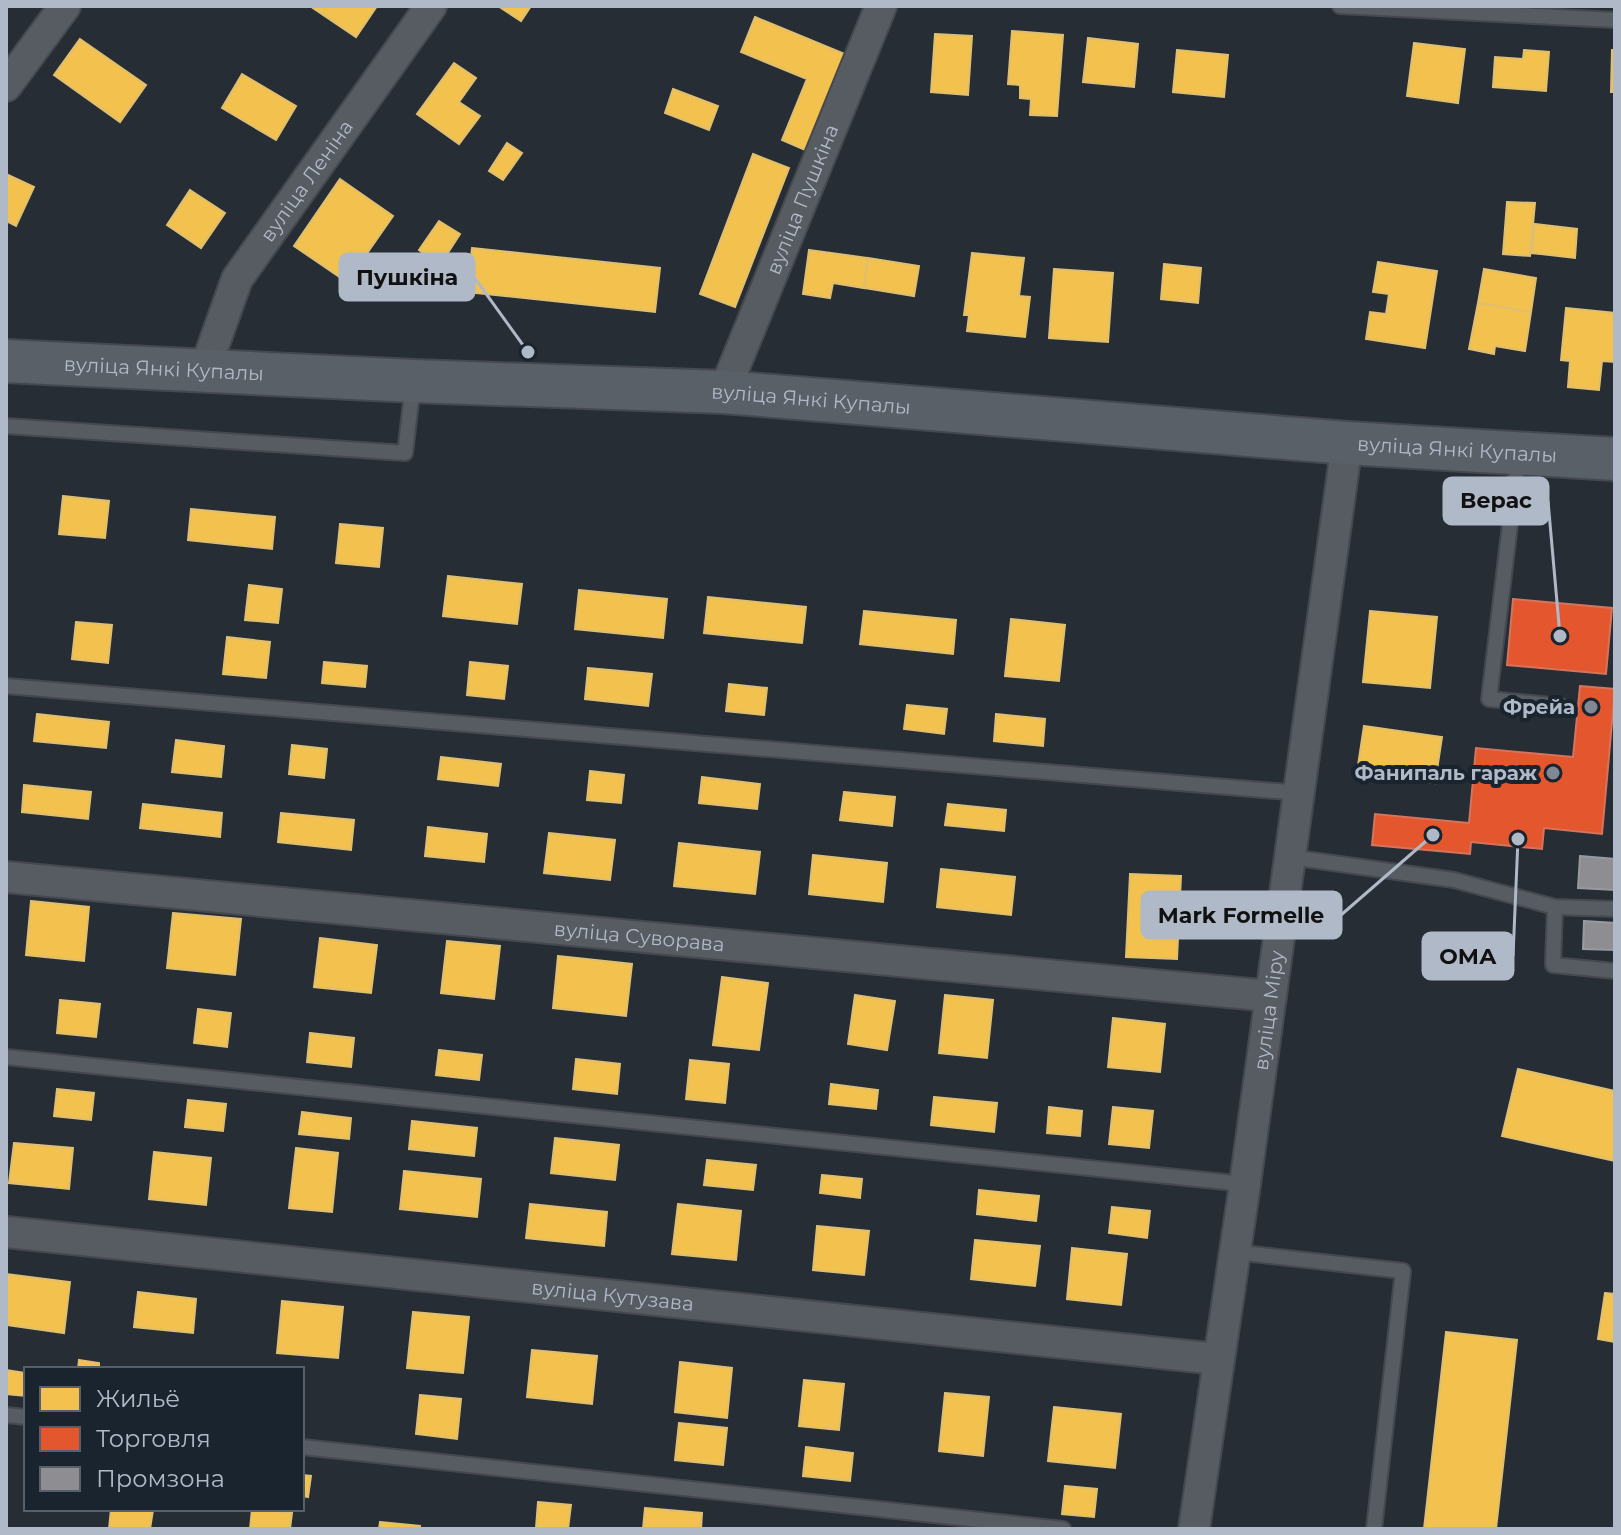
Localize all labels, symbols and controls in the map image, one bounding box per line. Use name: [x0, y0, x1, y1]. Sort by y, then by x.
street label: вуліца Леніна: [255, 115, 358, 246]
street label: вуліца Пушкіна: [761, 121, 844, 278]
callout: Пушкіна: [340, 254, 474, 300]
text: Пушкіна: [356, 264, 458, 291]
street label: вуліца Янкі Купалы: [63, 352, 264, 386]
street label: вуліца Янкі Купалы: [711, 380, 912, 419]
street label: вуліца Янкі Купалы: [1356, 432, 1558, 468]
callout: Верас: [1444, 478, 1548, 524]
text: Верас: [1460, 487, 1532, 514]
place label: Фрейа: [1503, 695, 1575, 719]
marker: Фрейа: [1582, 698, 1600, 716]
place label: Фанипаль гараж: [1355, 761, 1538, 785]
marker: Фанипаль гараж: [1544, 764, 1562, 782]
callout: Mark Formelle: [1142, 892, 1341, 938]
text: Mark Formelle: [1158, 902, 1324, 929]
street label: вуліца Суворава: [553, 917, 726, 957]
callout: ОМА: [1423, 933, 1513, 979]
text: ОМА: [1439, 943, 1497, 970]
street label: вуліца Міру: [1249, 949, 1289, 1072]
street label: вуліца Кутузава: [530, 1275, 695, 1316]
legend: [24, 1367, 304, 1511]
text: Жильё: [96, 1384, 180, 1413]
text: Торговля: [96, 1424, 211, 1453]
text: Промзона: [96, 1464, 225, 1493]

